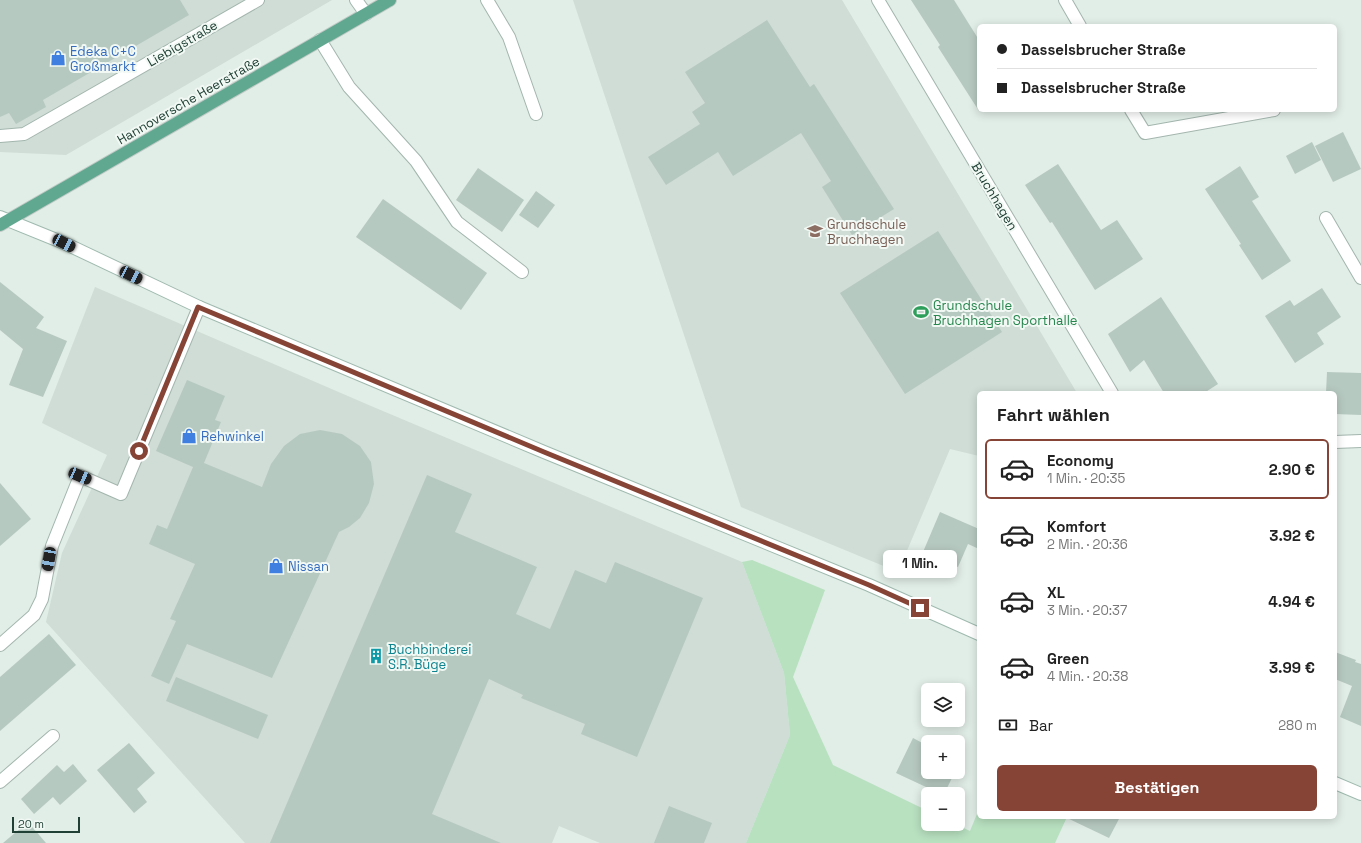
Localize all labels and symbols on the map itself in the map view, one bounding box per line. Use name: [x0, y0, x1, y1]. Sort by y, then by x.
street label: Liebigstraße: [144, 16, 221, 70]
place label: Edeka C+C Großmarkt: [70, 43, 136, 75]
shop icon: Edeka C+C Großmarkt: [49, 49, 67, 67]
street label: Hannoversche Heerstraße: [114, 53, 263, 148]
street label: Bruchhagen: [968, 159, 1022, 233]
place label: Grundschule Bruchhagen: [827, 216, 906, 248]
school or university icon: Grundschule Bruchhagen: [806, 222, 824, 240]
car: [51, 232, 77, 254]
car: [118, 264, 144, 286]
place label: Grundschule Bruchhagen Sporthalle: [933, 297, 1078, 329]
sports icon: Grundschule Bruchhagen Sporthalle: [912, 303, 930, 321]
shop icon: Rehwinkel: [180, 427, 198, 445]
place label: Rehwinkel: [201, 428, 264, 445]
route start: [130, 442, 148, 460]
car: [67, 466, 93, 486]
car: [41, 546, 57, 572]
callout: 1 Min.: [883, 550, 957, 578]
shop icon: Nissan: [267, 557, 285, 575]
place label: Nissan: [288, 558, 329, 575]
route end: [911, 599, 929, 617]
place label: Buchbinderei S.R. Büge: [388, 641, 471, 673]
building icon: Buchbinderei S.R. Büge: [367, 647, 385, 665]
scale bar: [12, 815, 80, 834]

